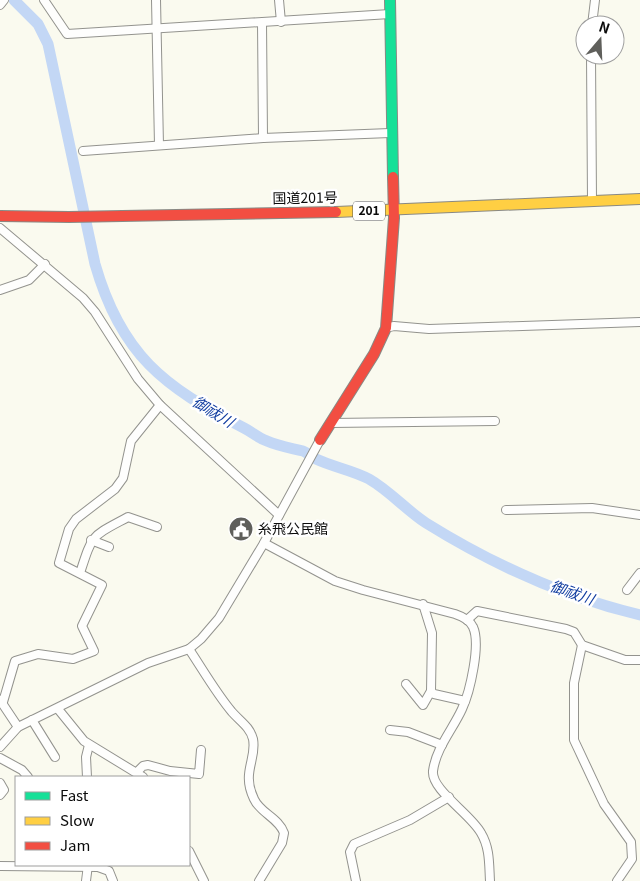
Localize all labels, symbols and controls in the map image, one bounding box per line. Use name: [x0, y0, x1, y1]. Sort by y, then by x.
north arrow: [575, 15, 625, 65]
text: N: [596, 16, 613, 38]
street label: 国道201号: [272, 186, 338, 208]
road number: 201: [353, 202, 385, 220]
water label: 御祓川: [189, 390, 240, 432]
public building icon: 糸飛公民館: [228, 516, 254, 542]
place label: 糸飛公民館: [258, 518, 328, 538]
water label: 御祓川: [548, 574, 599, 609]
legend: [15, 776, 190, 866]
text: Fast: [60, 784, 89, 805]
text: Slow: [60, 809, 94, 830]
text: Jam: [60, 834, 90, 855]

